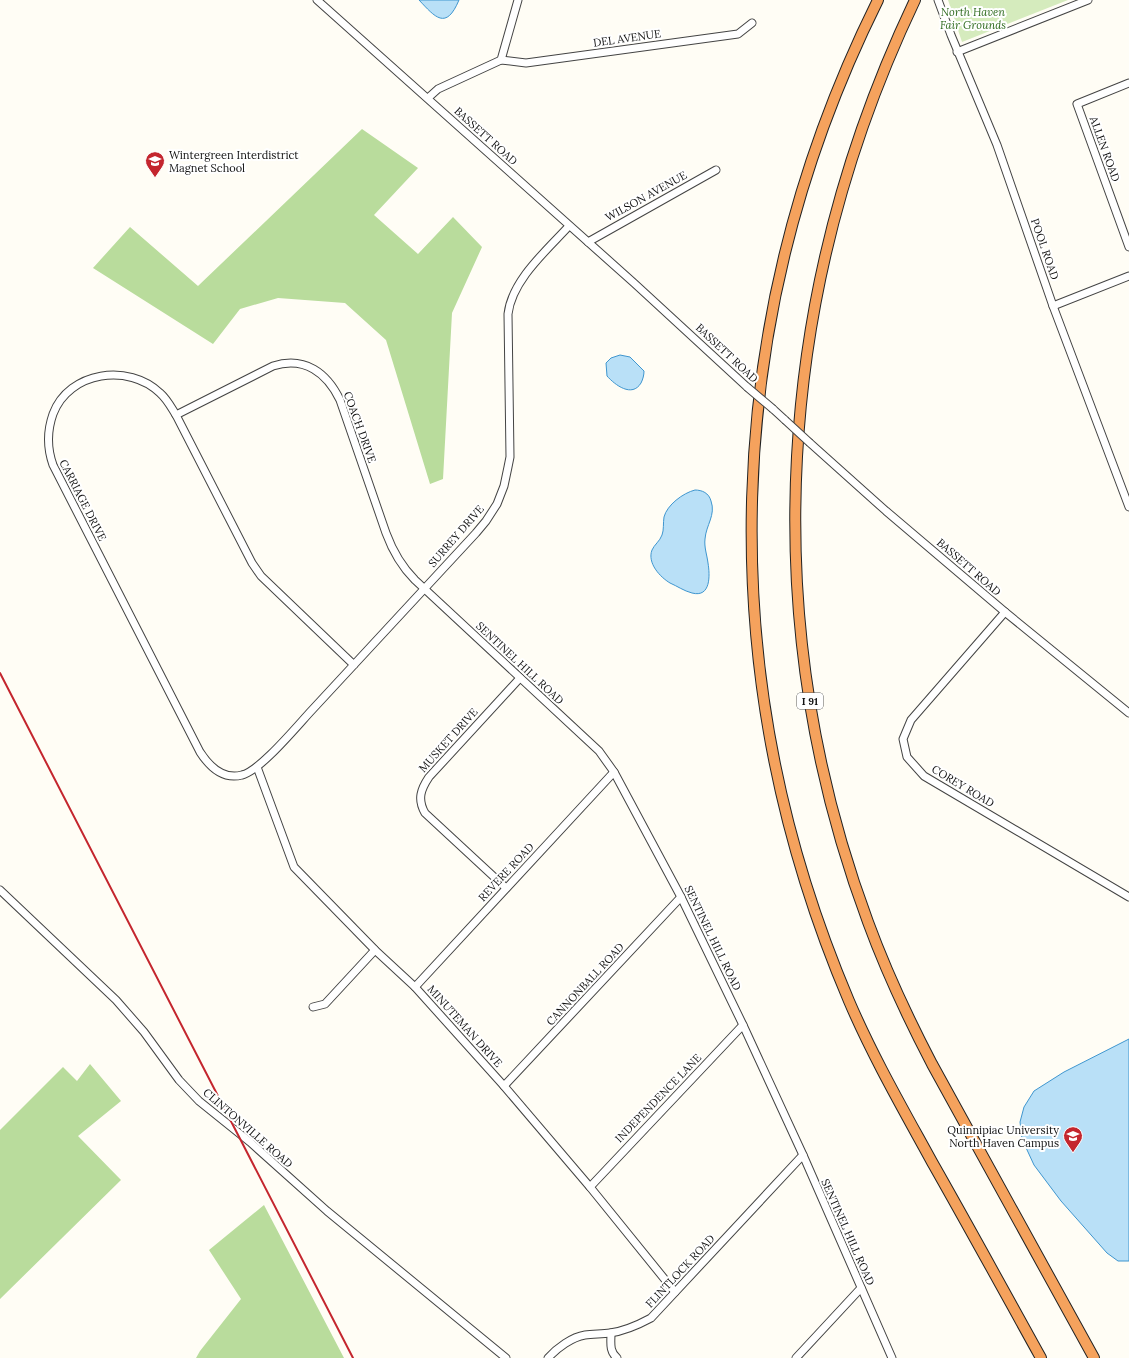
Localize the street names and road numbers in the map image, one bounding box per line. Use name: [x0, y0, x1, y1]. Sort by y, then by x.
street label: DEL AVENUE: [592, 26, 662, 50]
street label: BASSETT ROAD: [451, 104, 521, 168]
street label: ALLEN ROAD: [1086, 114, 1123, 183]
street label: WILSON AVENUE: [603, 168, 689, 224]
street label: POOL ROAD: [1028, 217, 1062, 281]
street label: BASSETT ROAD: [693, 321, 761, 385]
street label: COACH DRIVE: [341, 389, 379, 465]
street label: CARRIAGE DRIVE: [56, 457, 110, 543]
street label: SURREY DRIVE: [425, 502, 487, 570]
street label: BASSETT ROAD: [934, 535, 1004, 599]
street label: SENTINEL HILL ROAD: [473, 619, 567, 707]
road number: I 91: [797, 693, 823, 709]
street label: MUSKET DRIVE: [415, 705, 481, 775]
street label: COREY ROAD: [929, 762, 997, 810]
street label: REVERE ROAD: [475, 840, 537, 904]
street label: SENTINEL HILL ROAD: [681, 883, 745, 993]
street label: CANNONBALL ROAD: [543, 940, 627, 1028]
street label: MINUTEMAN DRIVE: [425, 982, 506, 1070]
street label: INDEPENDENCE LANE: [612, 1051, 704, 1145]
street label: CLINTONVILLE ROAD: [200, 1085, 296, 1171]
street label: SENTINEL HILL ROAD: [818, 1177, 878, 1287]
street label: FLINTLOCK ROAD: [642, 1231, 718, 1311]

